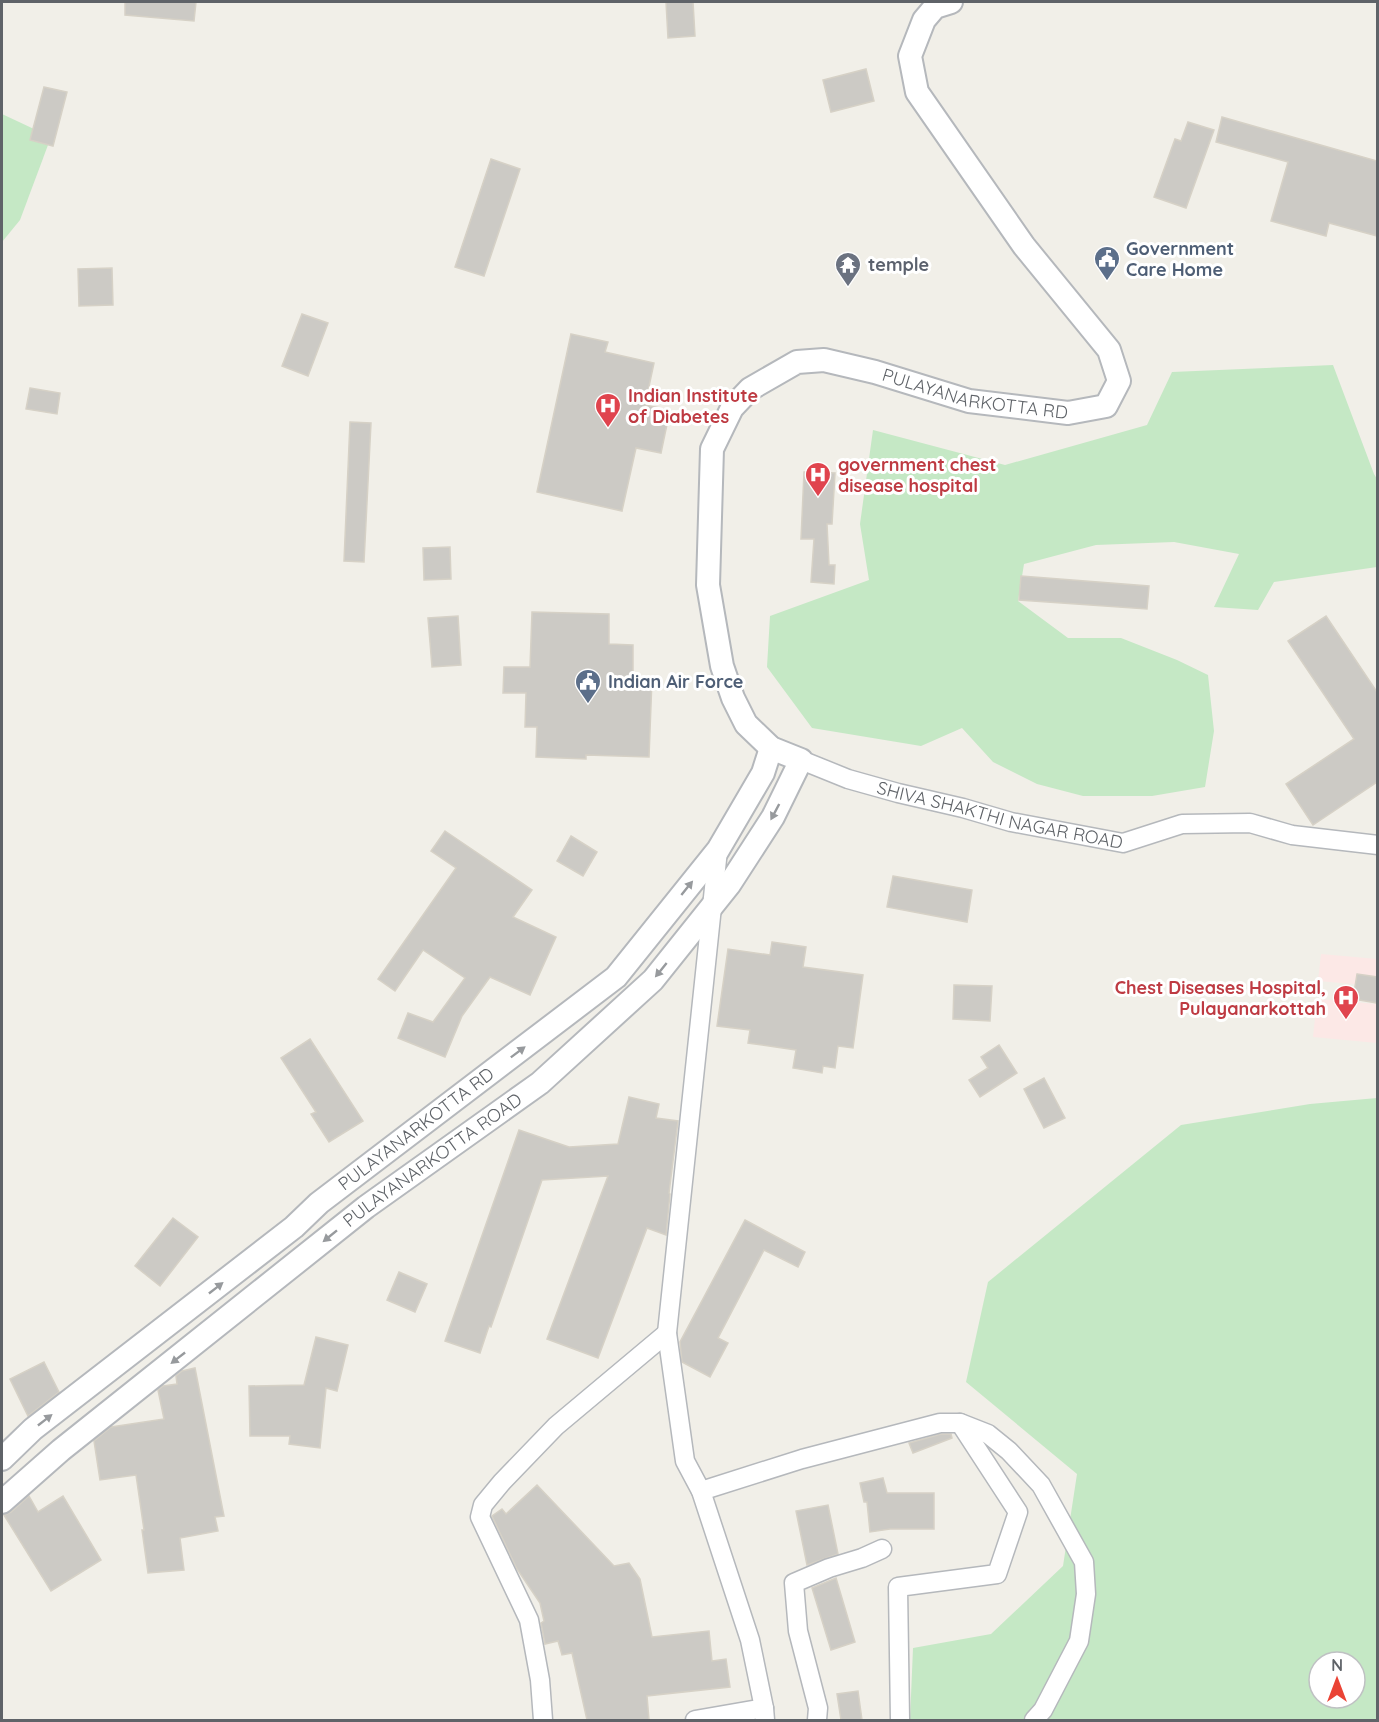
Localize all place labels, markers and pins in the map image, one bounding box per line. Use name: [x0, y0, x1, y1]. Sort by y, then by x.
place label: Government Care Home: [1126, 237, 1234, 281]
public building icon: Government Care Home: [1092, 244, 1122, 282]
temple icon: temple: [833, 250, 863, 288]
place label: temple: [868, 253, 929, 276]
place label: Indian Institute of Diabetes: [628, 384, 758, 428]
hospital icon: Indian Institute of Diabetes: [593, 391, 623, 429]
place label: government chest disease hospital: [838, 453, 996, 497]
hospital icon: government chest disease hospital: [803, 460, 833, 498]
public building icon: Indian Air Force: [573, 667, 603, 705]
place label: Indian Air Force: [608, 670, 743, 693]
place label: Chest Diseases Hospital, Pulayanarkottah: [1115, 976, 1326, 1020]
hospital icon: Chest Diseases Hospital, Pulayanarkottah: [1331, 983, 1361, 1021]

